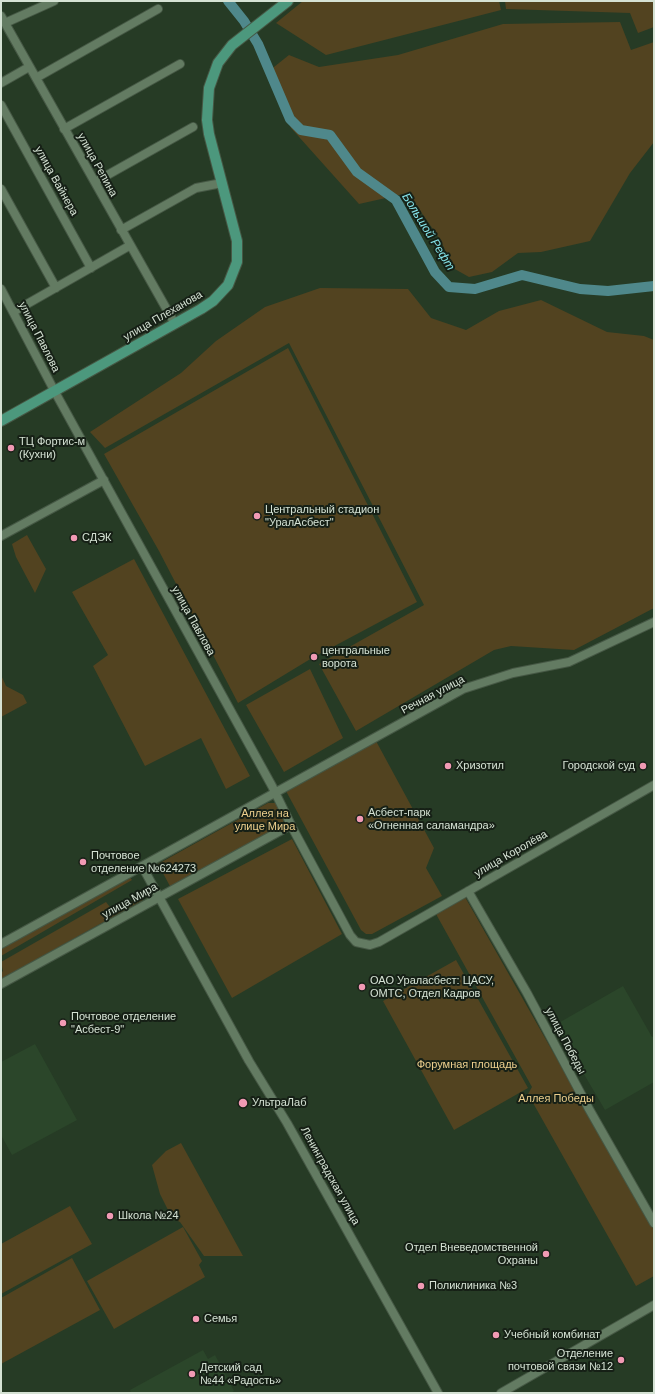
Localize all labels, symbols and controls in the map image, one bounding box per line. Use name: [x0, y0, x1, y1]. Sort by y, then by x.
street label: улица Репина: [74, 131, 120, 199]
street label: улица Вайнера: [31, 144, 81, 218]
water label: Большой Рефт: [398, 191, 458, 273]
street label: улица Плеханова: [121, 288, 205, 344]
street label: улица Павлова: [16, 300, 62, 374]
place label: ТЦ Фортис-м (Кухни): [19, 435, 85, 461]
marker: ТЦ Фортис-м (Кухни): [6, 443, 16, 453]
place label: Центральный стадион "УралАсбест": [265, 503, 379, 529]
marker: Центральный стадион "УралАсбест": [252, 511, 262, 521]
place label: СДЭК: [82, 531, 111, 545]
marker: СДЭК: [69, 533, 79, 543]
street label: улица Павлова: [168, 584, 218, 658]
place label: центральные ворота: [322, 644, 390, 670]
marker: центральные ворота: [309, 652, 319, 662]
street label: Речная улица: [399, 673, 467, 717]
place label: Хризотил: [456, 759, 504, 773]
place label: Городской суд: [562, 759, 635, 773]
marker: Хризотил: [443, 761, 453, 771]
marker: Городской суд: [638, 761, 648, 771]
place label: Асбест-парк «Огненная саламандра»: [368, 806, 495, 832]
park label: Аллея на улице Мира: [235, 807, 295, 833]
marker: Асбест-парк «Огненная саламандра»: [355, 814, 365, 824]
street label: улица Королёва: [472, 828, 550, 880]
place label: Почтовое отделение №624273: [91, 849, 196, 875]
marker: Почтовое отделение №624273: [78, 857, 88, 867]
street label: улица Мира: [100, 880, 160, 922]
place label: ОАО Ураласбест: ЦАСУ, ОМТС, Отдел Кадров: [370, 974, 494, 1000]
marker: ОАО Ураласбест: ЦАСУ, ОМТС, Отдел Кадров: [357, 982, 367, 992]
street label: улица Победы: [542, 1005, 588, 1077]
place label: Почтовое отделение "Асбест-9": [71, 1010, 176, 1036]
marker: Почтовое отделение "Асбест-9": [58, 1018, 68, 1028]
park label: Форумная площадь: [417, 1058, 517, 1072]
park label: Аллея Победы: [518, 1092, 594, 1106]
place label: УльтраЛаб: [252, 1096, 306, 1110]
marker: УльтраЛаб: [237, 1097, 249, 1109]
street label: Ленинградская улица: [298, 1125, 362, 1227]
place label: Школа №24: [118, 1209, 179, 1223]
marker: Школа №24: [105, 1211, 115, 1221]
place label: Отдел Вневедомственной Охраны: [405, 1241, 538, 1267]
marker: Отдел Вневедомственной Охраны: [541, 1249, 551, 1259]
place label: Поликлиника №3: [429, 1279, 517, 1293]
marker: Поликлиника №3: [416, 1281, 426, 1291]
place label: Семья: [204, 1312, 237, 1326]
marker: Семья: [191, 1314, 201, 1324]
place label: Учебный комбинат: [504, 1328, 600, 1342]
marker: Учебный комбинат: [491, 1330, 501, 1340]
place label: Отделение почтовой связи №12: [508, 1347, 613, 1373]
marker: Отделение почтовой связи №12: [616, 1355, 626, 1365]
place label: Детский сад №44 «Радость»: [200, 1361, 281, 1387]
marker: Детский сад №44 «Радость»: [187, 1369, 197, 1379]

